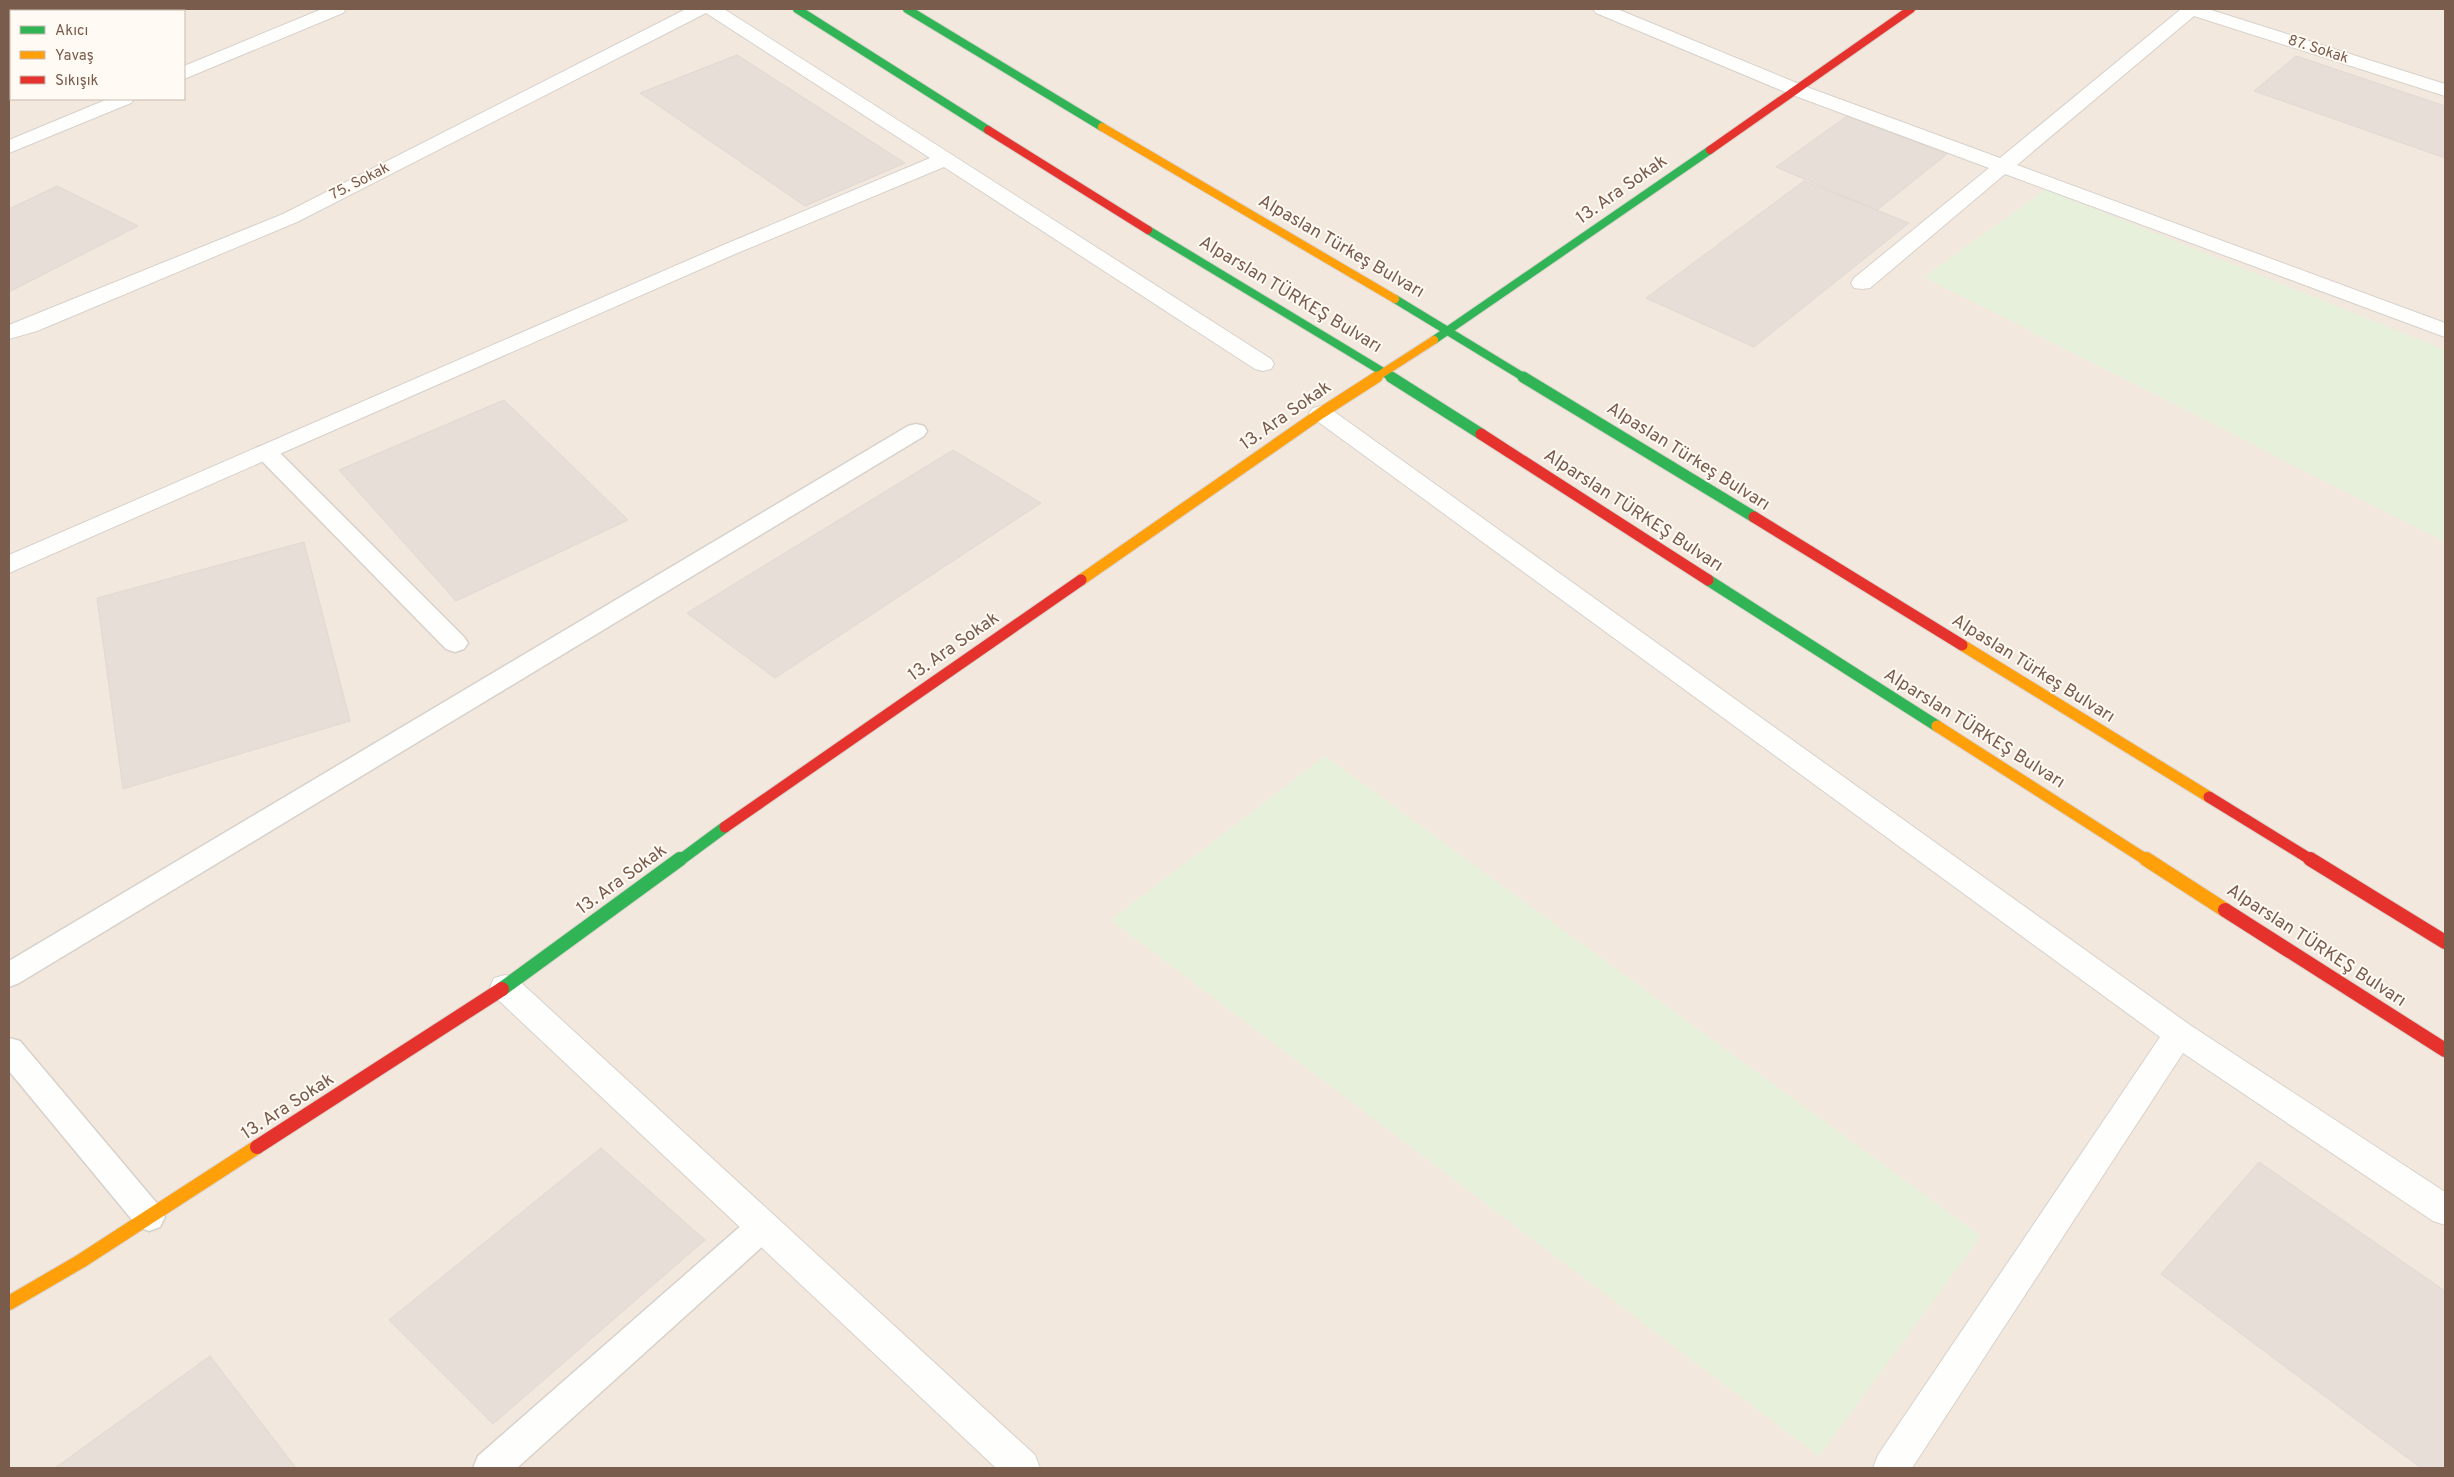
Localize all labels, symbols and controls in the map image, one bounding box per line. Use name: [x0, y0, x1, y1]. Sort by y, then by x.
legend: [10, 10, 185, 100]
text: Akıcı: [55, 22, 88, 41]
street label: 87. Sokak: [2285, 31, 2351, 69]
text: Yavaş: [55, 47, 94, 66]
text: Sıkışık: [55, 72, 99, 91]
street label: 13. Ara Sokak: [1572, 150, 1672, 230]
street label: 75. Sokak: [327, 159, 393, 205]
street label: Alpaslan Türkeş Bulvarı: [1254, 190, 1428, 304]
street label: Alparslan TÜRKEŞ Bulvarı: [1194, 229, 1387, 359]
street label: 13. Ara Sokak: [1236, 376, 1336, 456]
street label: Alpaslan Türkeş Bulvarı: [1602, 397, 1774, 517]
street label: Alparslan TÜRKEŞ Bulvarı: [1539, 443, 1728, 578]
street label: 13. Ara Sokak: [904, 607, 1004, 687]
street label: Alpaslan Türkeş Bulvarı: [1947, 609, 2119, 729]
street label: Alparslan TÜRKEŞ Bulvarı: [1879, 662, 2070, 794]
street label: 13. Ara Sokak: [572, 839, 672, 921]
street label: Alparslan TÜRKEŞ Bulvarı: [2222, 878, 2411, 1013]
street label: 13. Ara Sokak: [237, 1068, 339, 1146]

